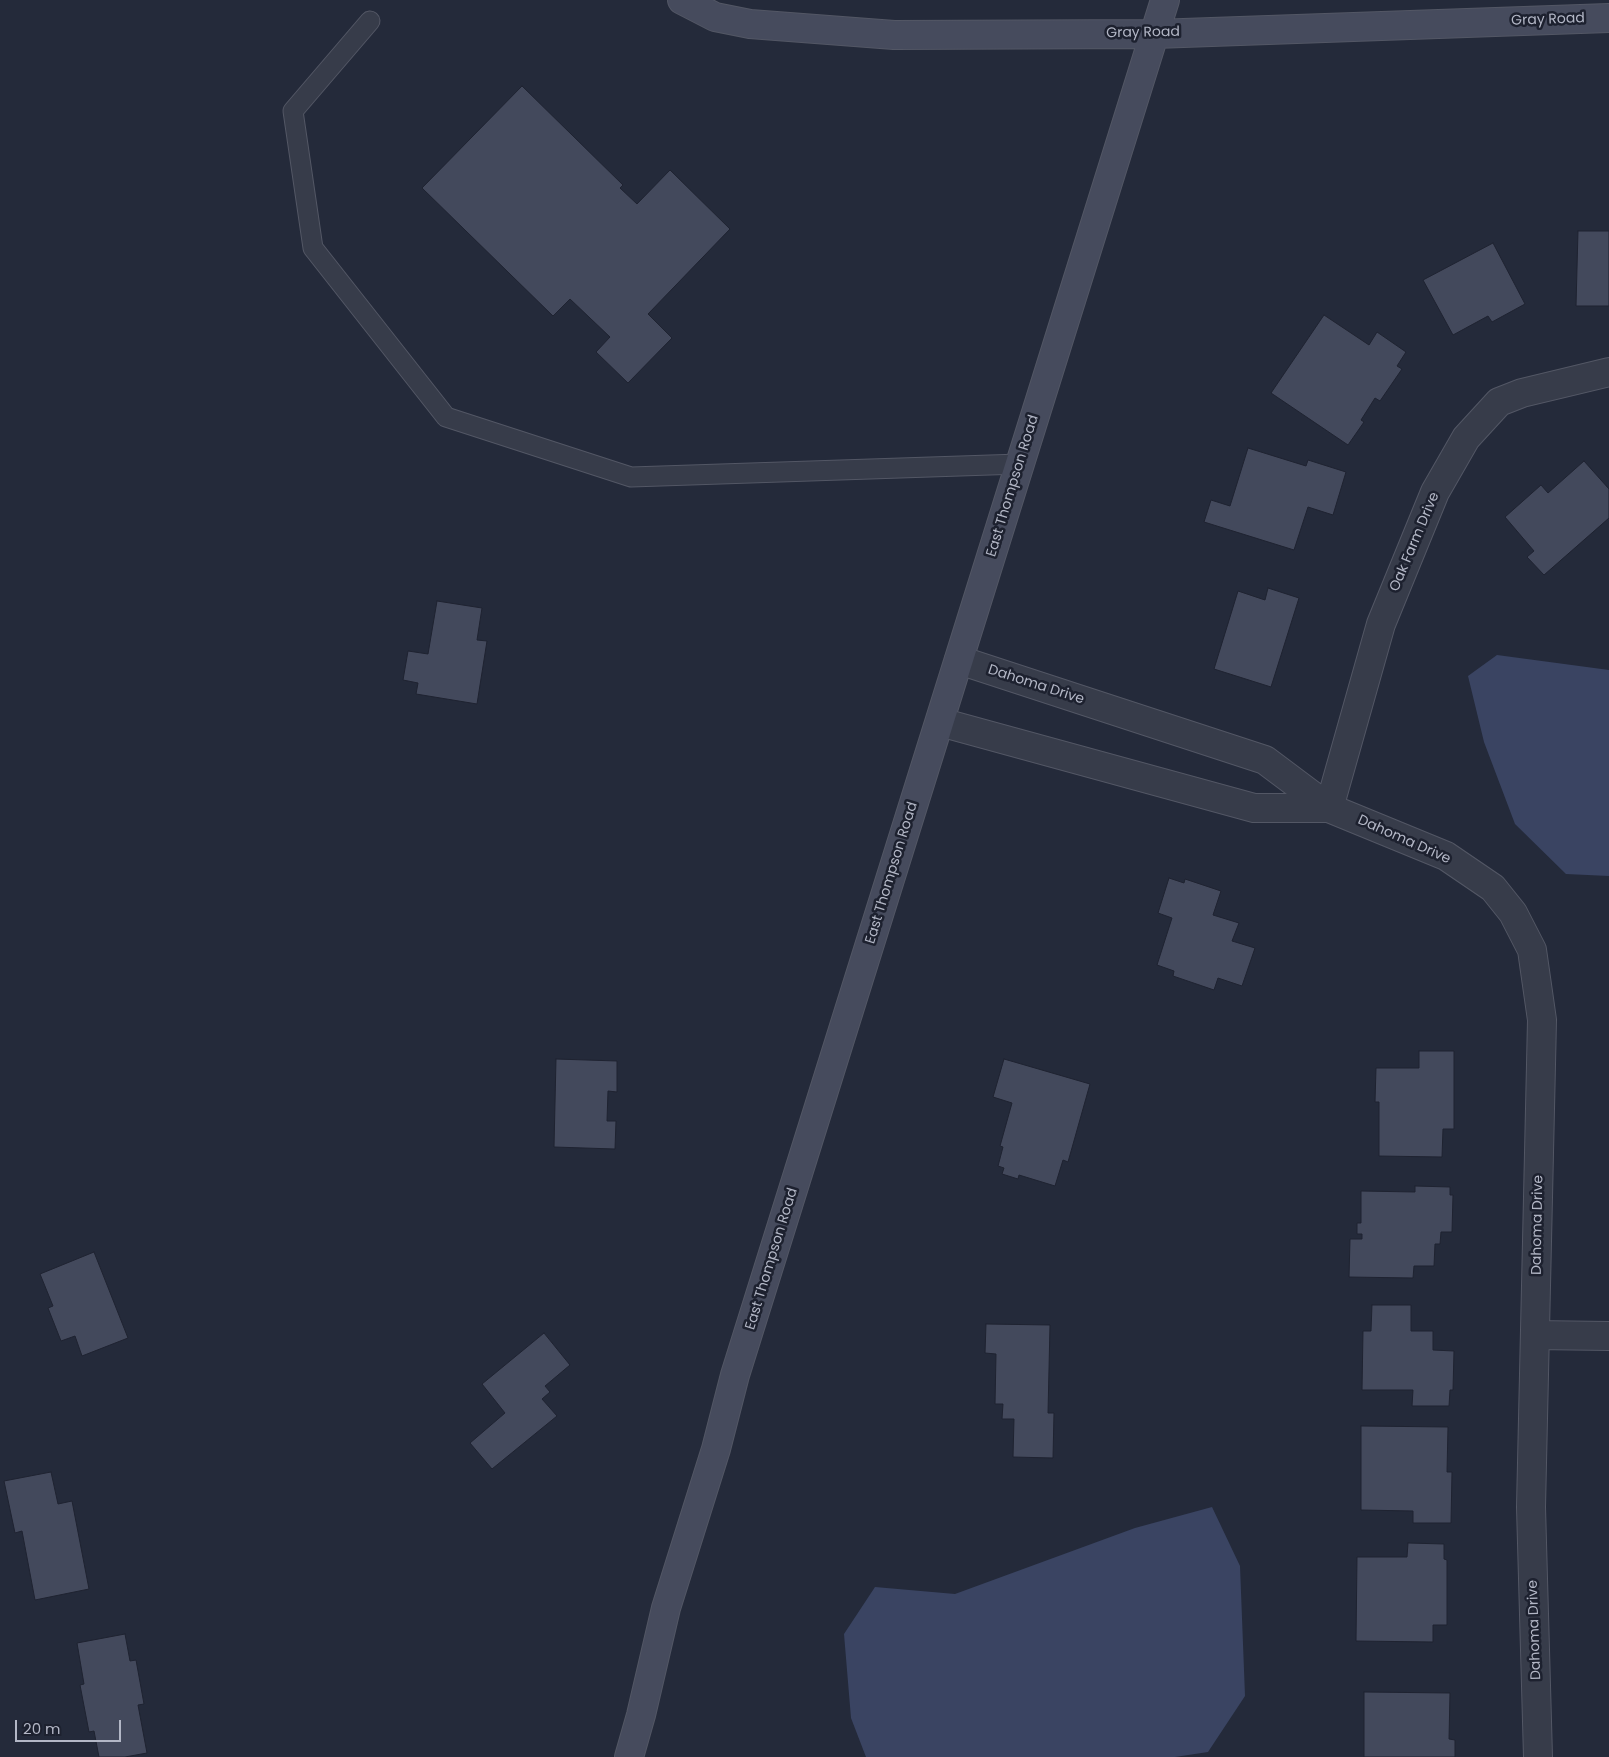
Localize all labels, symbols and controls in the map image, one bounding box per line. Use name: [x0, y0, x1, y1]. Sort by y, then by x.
street label: Gray Road: [1511, 10, 1585, 30]
street label: Gray Road: [1106, 24, 1180, 42]
street label: East Thompson Road: [983, 413, 1043, 559]
street label: Oak Farm Drive: [1386, 490, 1444, 594]
street label: Dahoma Drive: [986, 662, 1086, 708]
street label: East Thompson Road: [862, 800, 922, 946]
street label: Dahoma Drive: [1355, 812, 1453, 868]
street label: Dahoma Drive: [1529, 1175, 1547, 1275]
street label: East Thompson Road: [742, 1186, 802, 1332]
street label: Dahoma Drive: [1525, 1580, 1545, 1680]
scale bar: [18, 1710, 124, 1742]
text: 20 m: [23, 1718, 61, 1739]

